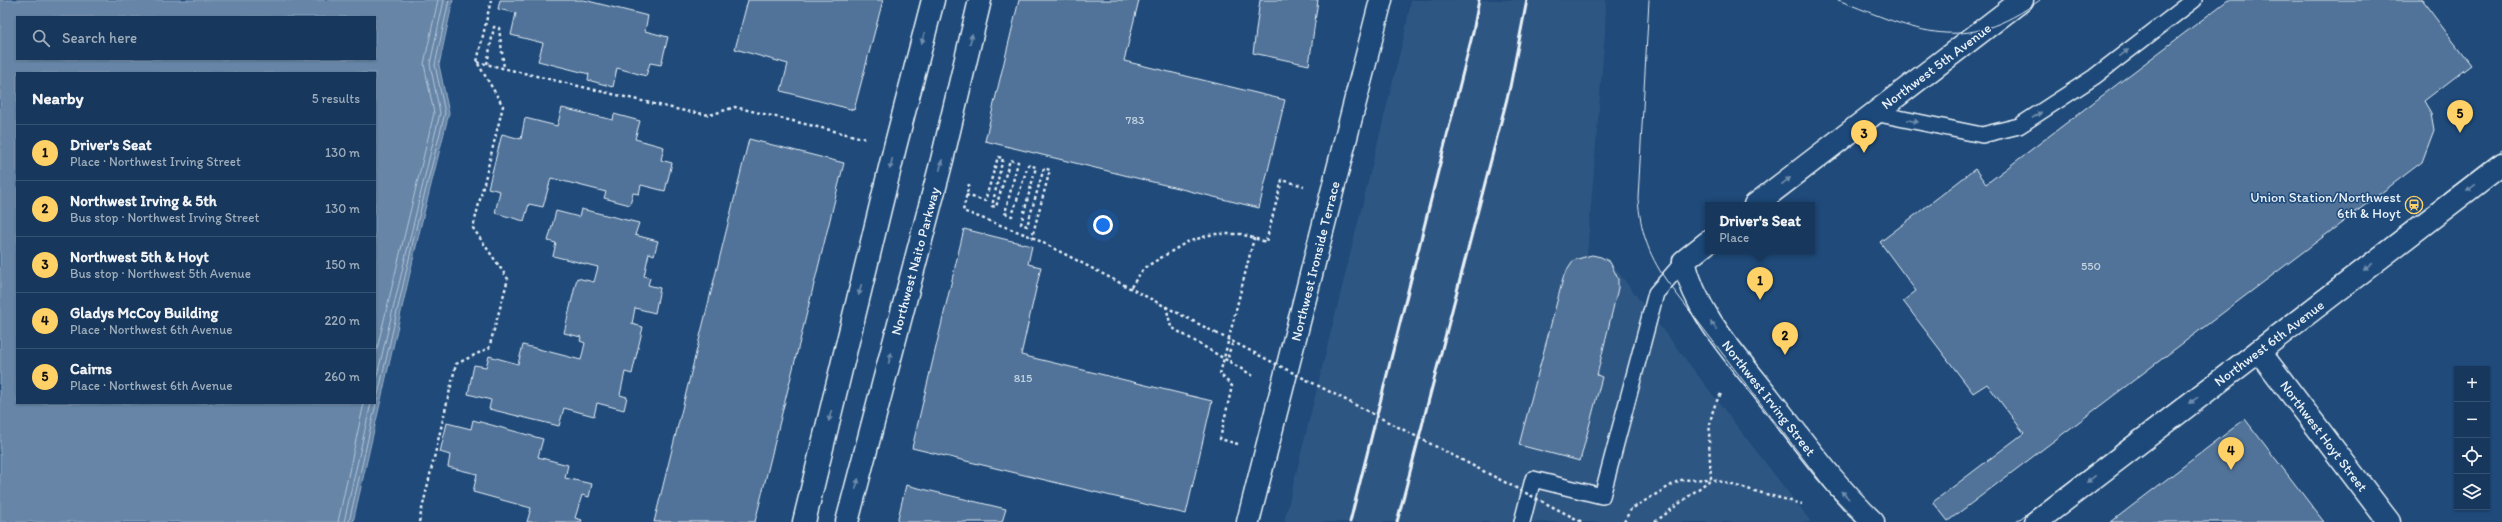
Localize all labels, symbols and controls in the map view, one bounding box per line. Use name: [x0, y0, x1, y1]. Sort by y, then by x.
search box: [16, 16, 376, 60]
street label: Northwest 5th Avenue: [1878, 19, 1995, 113]
icon: search: [30, 27, 52, 49]
text: Search here: [62, 29, 137, 47]
one-way arrow: [920, 32, 926, 44]
one-way arrow: [968, 32, 974, 44]
one-way arrow: [2119, 49, 2130, 58]
text: Nearby: [32, 88, 84, 108]
text: 5 results: [312, 91, 360, 106]
pin: 5: [2447, 100, 2473, 133]
one-way arrow: [2031, 111, 2042, 119]
house number: 783: [1125, 113, 1145, 127]
one-way arrow: [1907, 118, 1919, 124]
pin: 3: [1851, 120, 1877, 153]
text: Driver's Seat: [70, 136, 152, 154]
text: 1: [42, 145, 48, 160]
text: 130 m: [325, 145, 360, 160]
text: Place · Northwest Irving Street: [70, 154, 241, 169]
one-way arrow: [887, 157, 893, 170]
one-way arrow: [938, 159, 944, 171]
one-way arrow: [1781, 177, 1792, 185]
street label: Northwest Ironside Terrace: [1287, 179, 1344, 343]
one-way arrow: [2466, 184, 2476, 192]
street label: Northwest Naito Parkway: [888, 185, 944, 337]
place label: Union Station/Northwest 6th & Hoyt: [2250, 189, 2401, 222]
text: Northwest Irving & 5th: [70, 192, 217, 210]
station icon: Union Station/Northwest 6th & Hoyt: [2404, 195, 2424, 215]
text: 2: [42, 201, 48, 216]
text: 130 m: [325, 201, 360, 216]
popup: [1705, 202, 1815, 254]
text: Bus stop · Northwest Irving Street: [70, 210, 259, 225]
text: Driver's Seat: [1719, 212, 1801, 230]
your location: [1093, 215, 1113, 235]
text: Place: [1719, 230, 1749, 245]
text: Northwest 5th & Hoyt: [70, 248, 209, 266]
text: 3: [41, 257, 49, 272]
text: 150 m: [325, 257, 360, 272]
house number: 550: [2081, 259, 2101, 273]
one-way arrow: [2362, 263, 2373, 271]
text: Bus stop · Northwest 5th Avenue: [70, 266, 251, 281]
pin: 1: [1747, 267, 1773, 300]
one-way arrow: [857, 284, 863, 296]
street label: Northwest 6th Avenue: [2211, 296, 2328, 390]
text: Gladys McCoy Building: [70, 304, 218, 322]
text: 4: [41, 313, 49, 328]
text: 220 m: [324, 313, 360, 328]
one-way arrow: [1710, 321, 1718, 331]
text: Place · Northwest 6th Avenue: [70, 322, 233, 337]
pin: 2: [1772, 322, 1798, 355]
street label: Northwest Irving Street: [1718, 337, 1819, 460]
one-way arrow: [887, 352, 893, 364]
text: Cairns: [70, 360, 112, 378]
map controls: [2454, 366, 2490, 510]
button: +: [2454, 366, 2490, 402]
text: 5: [42, 369, 48, 384]
text: 260 m: [324, 369, 360, 384]
house number: 815: [1014, 371, 1032, 385]
street label: Northwest Hoyt Street: [2276, 377, 2371, 495]
text: Place · Northwest 6th Avenue: [70, 378, 233, 393]
one-way arrow: [2189, 396, 2200, 404]
button: −: [2454, 402, 2490, 438]
one-way arrow: [826, 410, 832, 423]
pin: 4: [2218, 437, 2244, 470]
button: locate: [2454, 438, 2490, 474]
button: layers: [2454, 474, 2490, 510]
one-way arrow: [2086, 475, 2097, 484]
one-way arrow: [855, 478, 861, 490]
one-way arrow: [1840, 490, 1850, 500]

